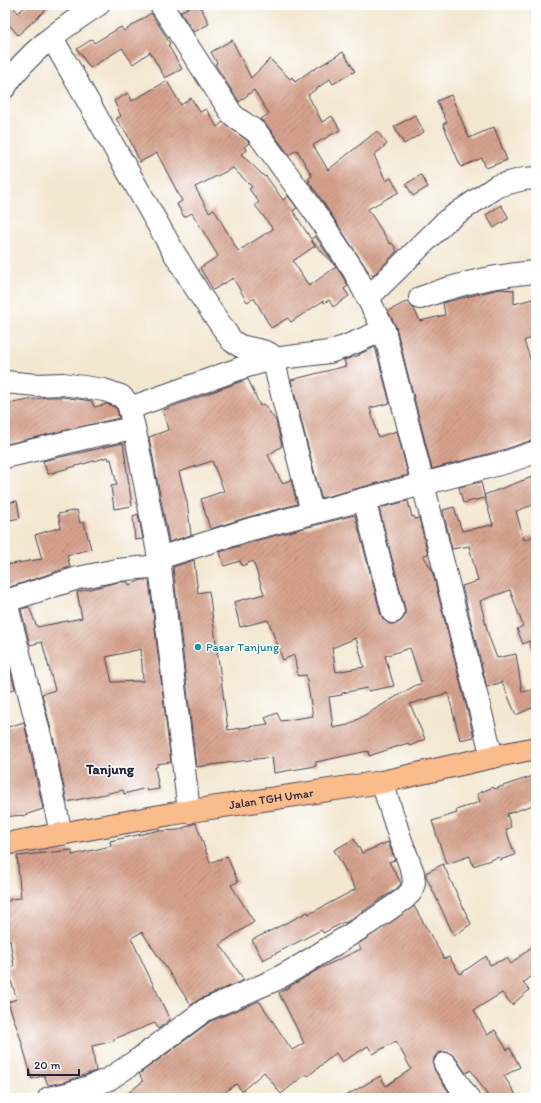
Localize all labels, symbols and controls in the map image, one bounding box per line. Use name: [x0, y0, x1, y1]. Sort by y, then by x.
place label: Pasar Tanjung: [206, 640, 280, 654]
marker: Pasar Tanjung: [193, 642, 203, 652]
district label: Tanjung: [85, 761, 135, 778]
street label: Jalan TGH Umar: [228, 785, 315, 812]
scale bar: [28, 1051, 79, 1077]
text: 20 m: [34, 1058, 61, 1072]

